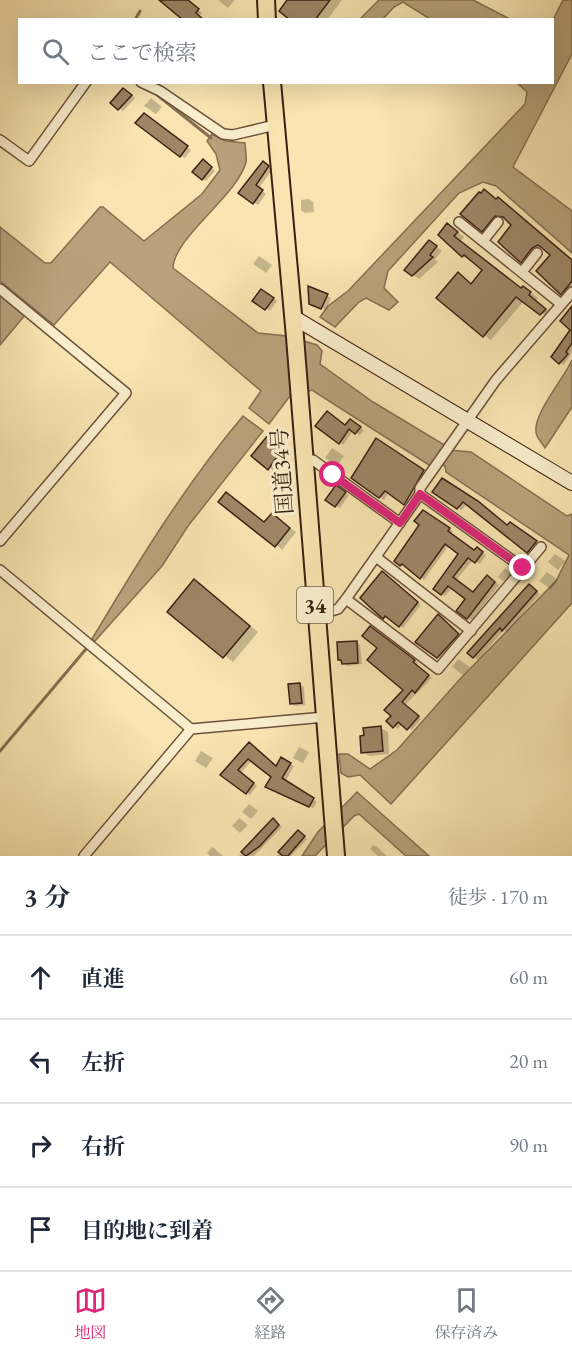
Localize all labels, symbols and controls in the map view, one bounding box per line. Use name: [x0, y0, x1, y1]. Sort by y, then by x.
search box: [18, 18, 554, 84]
icon: search: [39, 35, 72, 68]
text: ここで検索: [87, 38, 197, 67]
street label: 国道34号: [264, 427, 300, 515]
route start: [319, 461, 345, 487]
route end: [509, 554, 535, 580]
road number: 34: [297, 587, 333, 623]
text: 3 分: [24, 880, 70, 914]
text: 徒歩 · 170 m: [448, 884, 548, 910]
icon: ahead: [24, 961, 57, 994]
text: 直進: [81, 964, 125, 993]
text: 60 m: [509, 964, 548, 990]
icon: left: [24, 1045, 57, 1078]
text: 左折: [81, 1048, 125, 1077]
text: 20 m: [509, 1048, 548, 1074]
icon: right: [24, 1129, 57, 1162]
text: 右折: [81, 1132, 125, 1161]
text: 90 m: [509, 1132, 548, 1158]
icon: arrive: [24, 1213, 57, 1246]
text: 目的地に到着: [81, 1216, 213, 1245]
tab: 地図: [74, 1284, 107, 1343]
tab: 経路: [254, 1284, 287, 1343]
tab: 保存済み: [434, 1284, 498, 1343]

